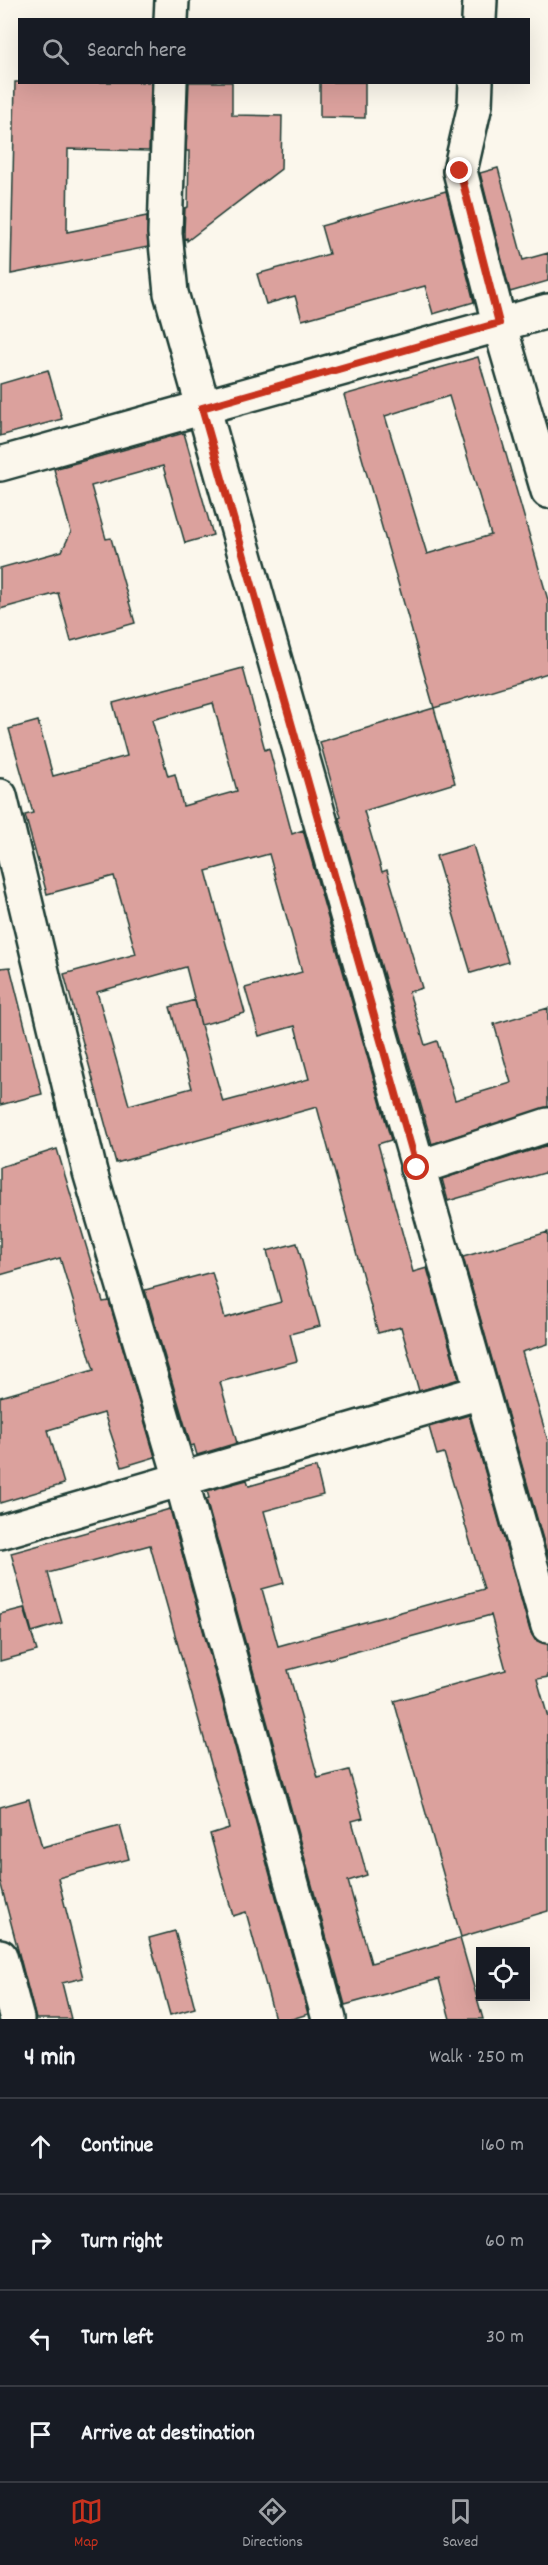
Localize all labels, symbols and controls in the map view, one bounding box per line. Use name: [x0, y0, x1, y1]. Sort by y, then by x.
search box: [18, 18, 530, 84]
icon: search: [39, 35, 72, 68]
text: Search here: [87, 36, 186, 67]
route end: [446, 157, 472, 183]
route start: [403, 1154, 429, 1180]
map controls: [476, 1947, 530, 2001]
button: locate: [476, 1947, 530, 2001]
text: 4 min: [24, 2040, 75, 2077]
text: Walk · 250 m: [429, 2044, 524, 2072]
icon: ahead: [24, 2130, 57, 2163]
text: Continue: [81, 2131, 153, 2162]
text: 160 m: [481, 2132, 524, 2160]
icon: right: [24, 2226, 57, 2259]
text: Turn right: [81, 2227, 163, 2258]
text: 60 m: [485, 2228, 524, 2256]
icon: left: [24, 2322, 57, 2355]
text: Turn left: [81, 2323, 153, 2354]
text: 30 m: [486, 2324, 524, 2352]
icon: arrive: [24, 2418, 57, 2451]
text: Arrive at destination: [81, 2419, 255, 2450]
tab: Map: [70, 2495, 103, 2554]
tab: Directions: [242, 2495, 303, 2554]
tab: Saved: [442, 2495, 478, 2554]

